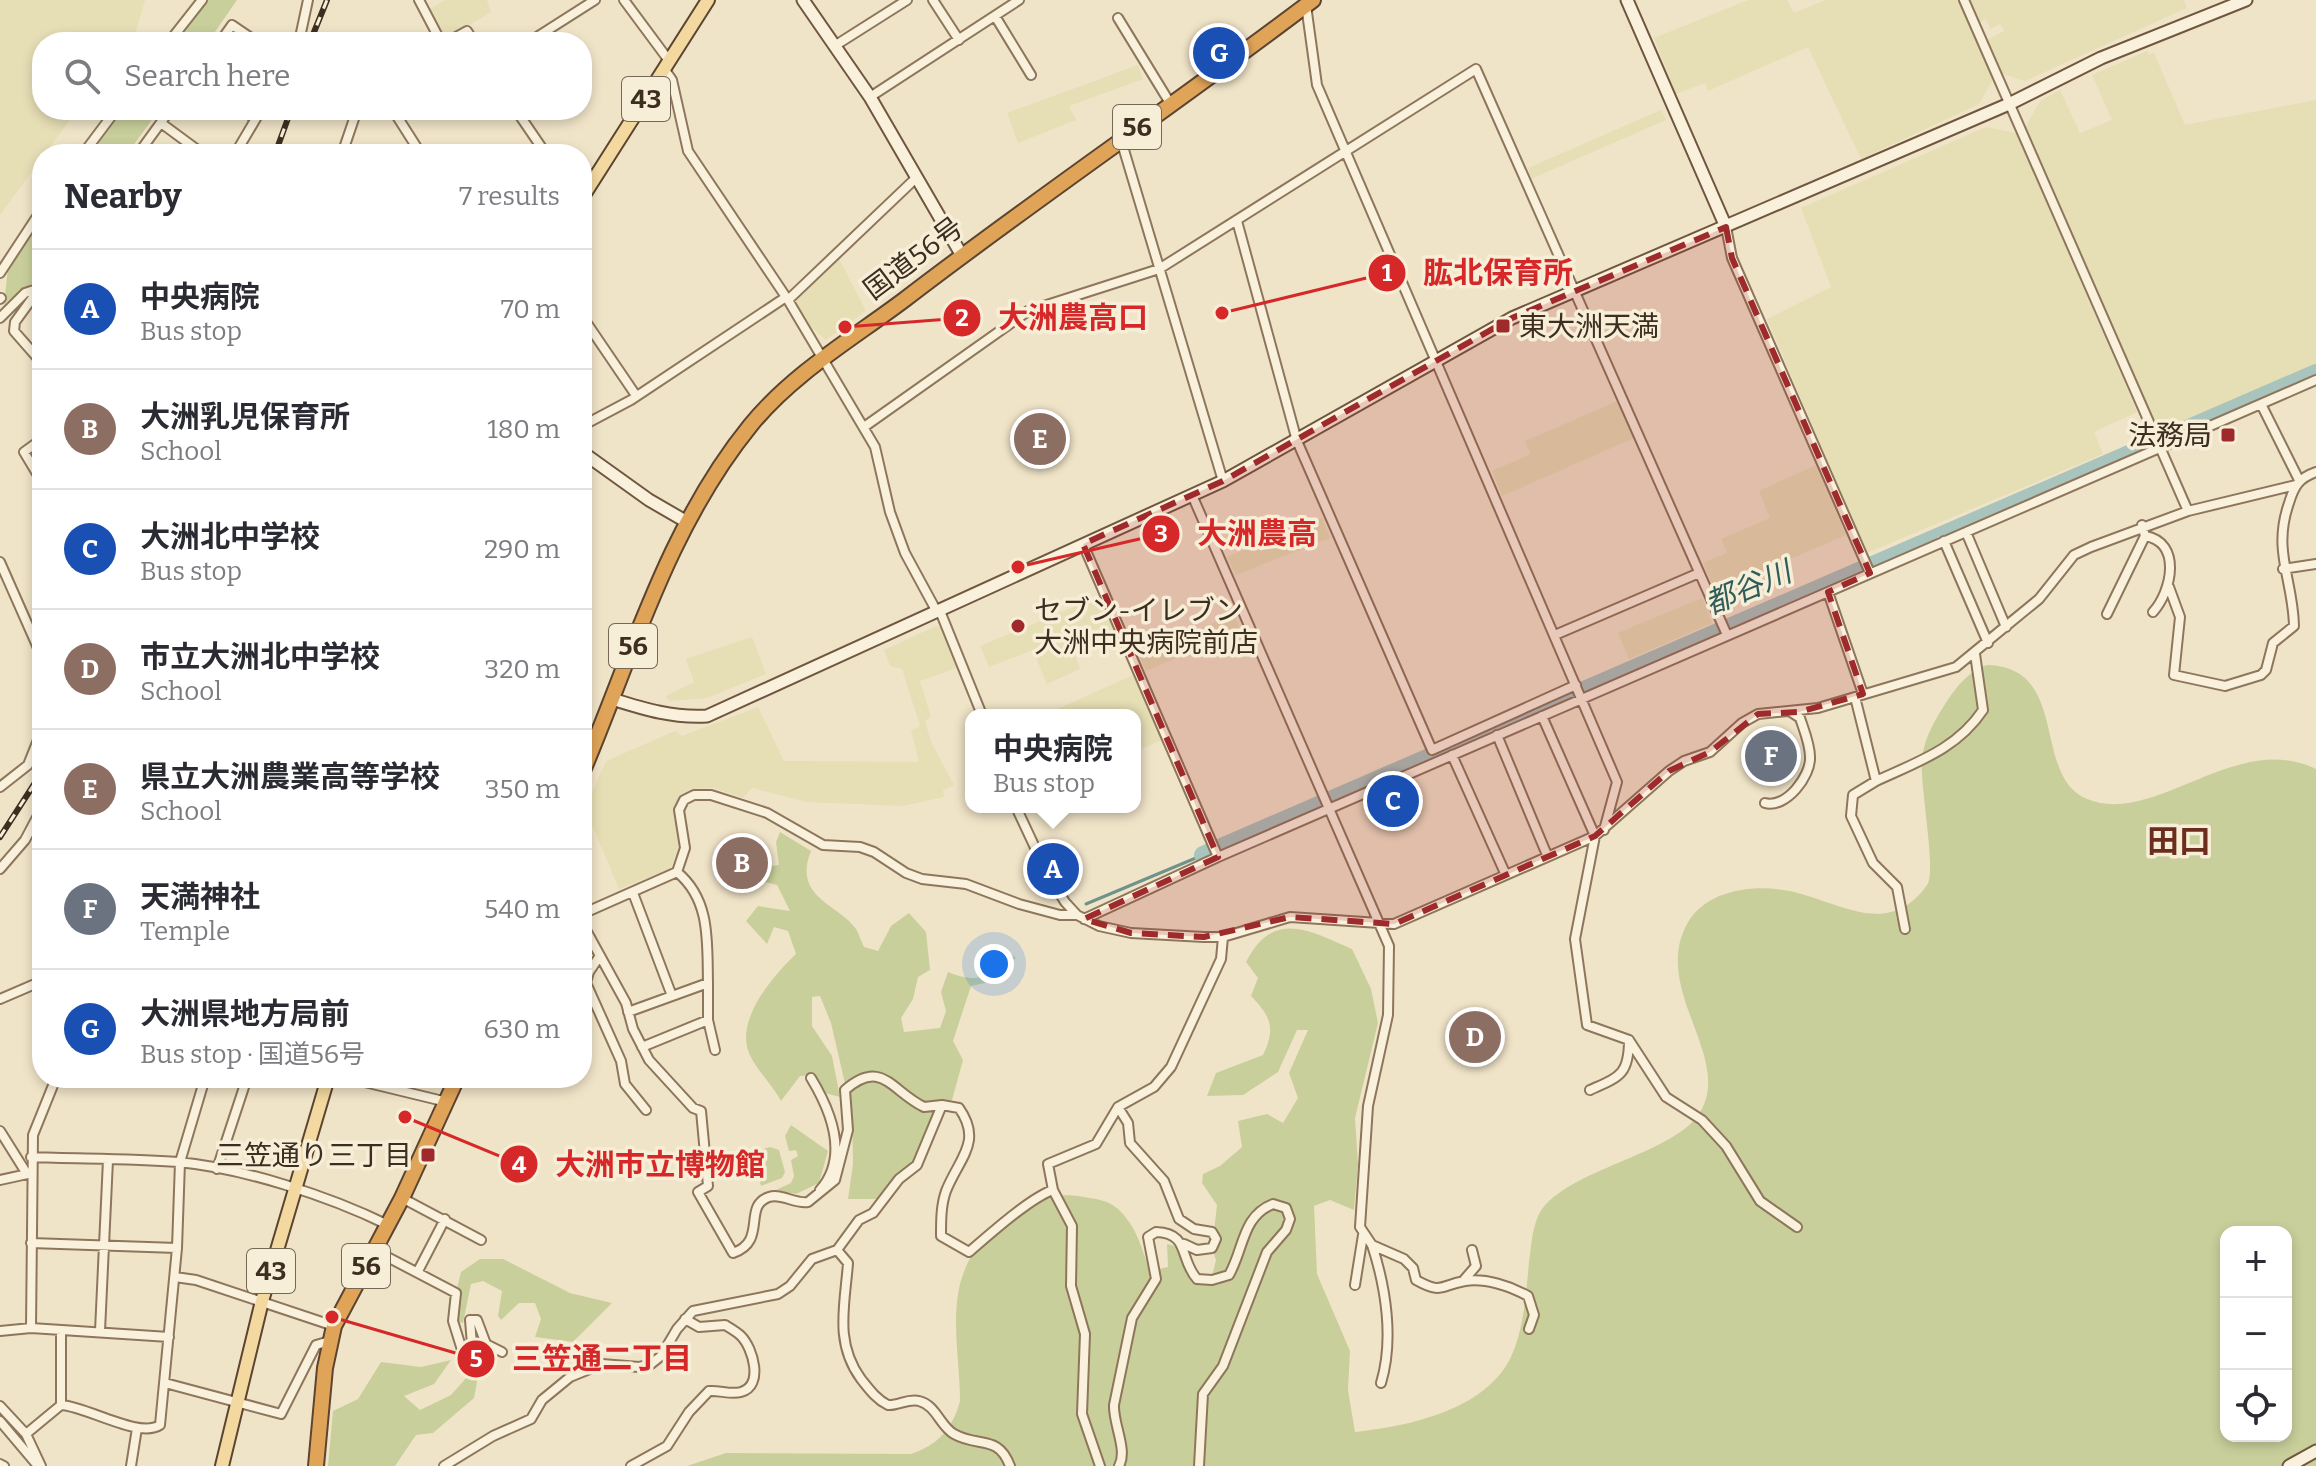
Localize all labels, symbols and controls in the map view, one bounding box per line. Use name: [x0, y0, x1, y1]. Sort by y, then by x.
pin: G: [1193, 23, 1245, 83]
search box: [32, 32, 592, 120]
icon: search: [60, 54, 104, 98]
text: Search here: [124, 58, 291, 94]
road number: 43: [622, 77, 670, 121]
road number: 56: [1113, 105, 1161, 149]
text: Nearby: [64, 176, 182, 217]
text: 7 results: [459, 181, 560, 212]
street label: 国道56号: [857, 210, 969, 306]
callout: 肱北保育所: [1367, 246, 1589, 300]
text: 肱北保育所: [1423, 255, 1573, 291]
text: 1: [1382, 259, 1393, 287]
text: 中央病院: [140, 279, 260, 315]
callout: 大洲農高口: [942, 291, 1164, 345]
text: A: [81, 294, 99, 325]
text: 70 m: [501, 294, 560, 325]
text: 大洲農高口: [998, 300, 1148, 336]
text: 2: [955, 304, 969, 332]
place label: 東大洲天満: [1519, 310, 1659, 343]
text: Bus stop: [140, 316, 242, 347]
marker: 東大洲天満: [1494, 317, 1512, 335]
text: 大洲乳児保育所: [140, 399, 350, 435]
pin: E: [1014, 409, 1066, 469]
text: B: [82, 414, 98, 445]
text: 180 m: [487, 414, 560, 445]
place label: 法務局: [2128, 419, 2212, 452]
marker: 法務局: [2219, 426, 2237, 444]
text: School: [140, 436, 222, 467]
callout: 大洲農高: [1141, 507, 1333, 561]
text: 大洲農高: [1197, 516, 1317, 552]
text: 大洲北中学校: [140, 519, 320, 555]
text: 3: [1154, 520, 1168, 548]
text: C: [82, 534, 98, 565]
text: 290 m: [484, 534, 560, 565]
water label: 都谷川: [1700, 553, 1799, 622]
text: Bus stop: [140, 556, 242, 587]
place label: セブン-イレブン 大洲中央病院前店: [1034, 594, 1258, 659]
marker: セブン-イレブン 大洲中央病院前店: [1009, 617, 1027, 635]
road number: 56: [609, 624, 657, 668]
text: 市立大洲北中学校: [140, 639, 380, 675]
text: D: [81, 654, 99, 685]
text: 320 m: [484, 654, 560, 685]
text: School: [140, 676, 222, 707]
popup: [965, 709, 1141, 813]
pin: F: [1745, 726, 1797, 786]
text: 中央病院: [993, 731, 1113, 767]
text: 県立大洲農業高等学校: [140, 759, 440, 795]
text: Bus stop: [993, 768, 1095, 799]
pin: C: [1367, 771, 1419, 831]
text: E: [82, 774, 98, 805]
text: 350 m: [485, 774, 560, 805]
text: School: [140, 796, 222, 827]
district label: 田口: [2147, 822, 2211, 860]
pin: B: [716, 833, 768, 893]
pin: A: [1027, 839, 1079, 899]
text: 天満神社: [140, 879, 260, 915]
text: F: [83, 894, 97, 925]
text: 540 m: [484, 894, 560, 925]
text: Temple: [140, 916, 230, 947]
your location: [974, 944, 1014, 984]
text: 大洲県地方局前: [140, 996, 350, 1032]
pin: D: [1449, 1007, 1501, 1067]
text: G: [81, 1014, 99, 1045]
text: 630 m: [484, 1014, 560, 1045]
text: Bus stop · 国道56号: [140, 1039, 365, 1070]
callout: 大洲市立博物館: [499, 1137, 781, 1191]
place label: 三笠通り三丁目: [216, 1139, 412, 1172]
marker: 三笠通り三丁目: [419, 1146, 437, 1164]
text: 大洲市立博物館: [555, 1147, 765, 1183]
text: 4: [512, 1151, 527, 1179]
map controls: [2220, 1226, 2292, 1442]
button: +: [2220, 1226, 2292, 1298]
road number: 56: [342, 1244, 390, 1288]
road number: 43: [247, 1249, 295, 1293]
button: −: [2220, 1298, 2292, 1370]
callout: 三笠通二丁目: [456, 1332, 708, 1386]
text: 三笠通二丁目: [512, 1341, 692, 1377]
text: 5: [469, 1345, 483, 1373]
button: locate: [2220, 1370, 2292, 1442]

